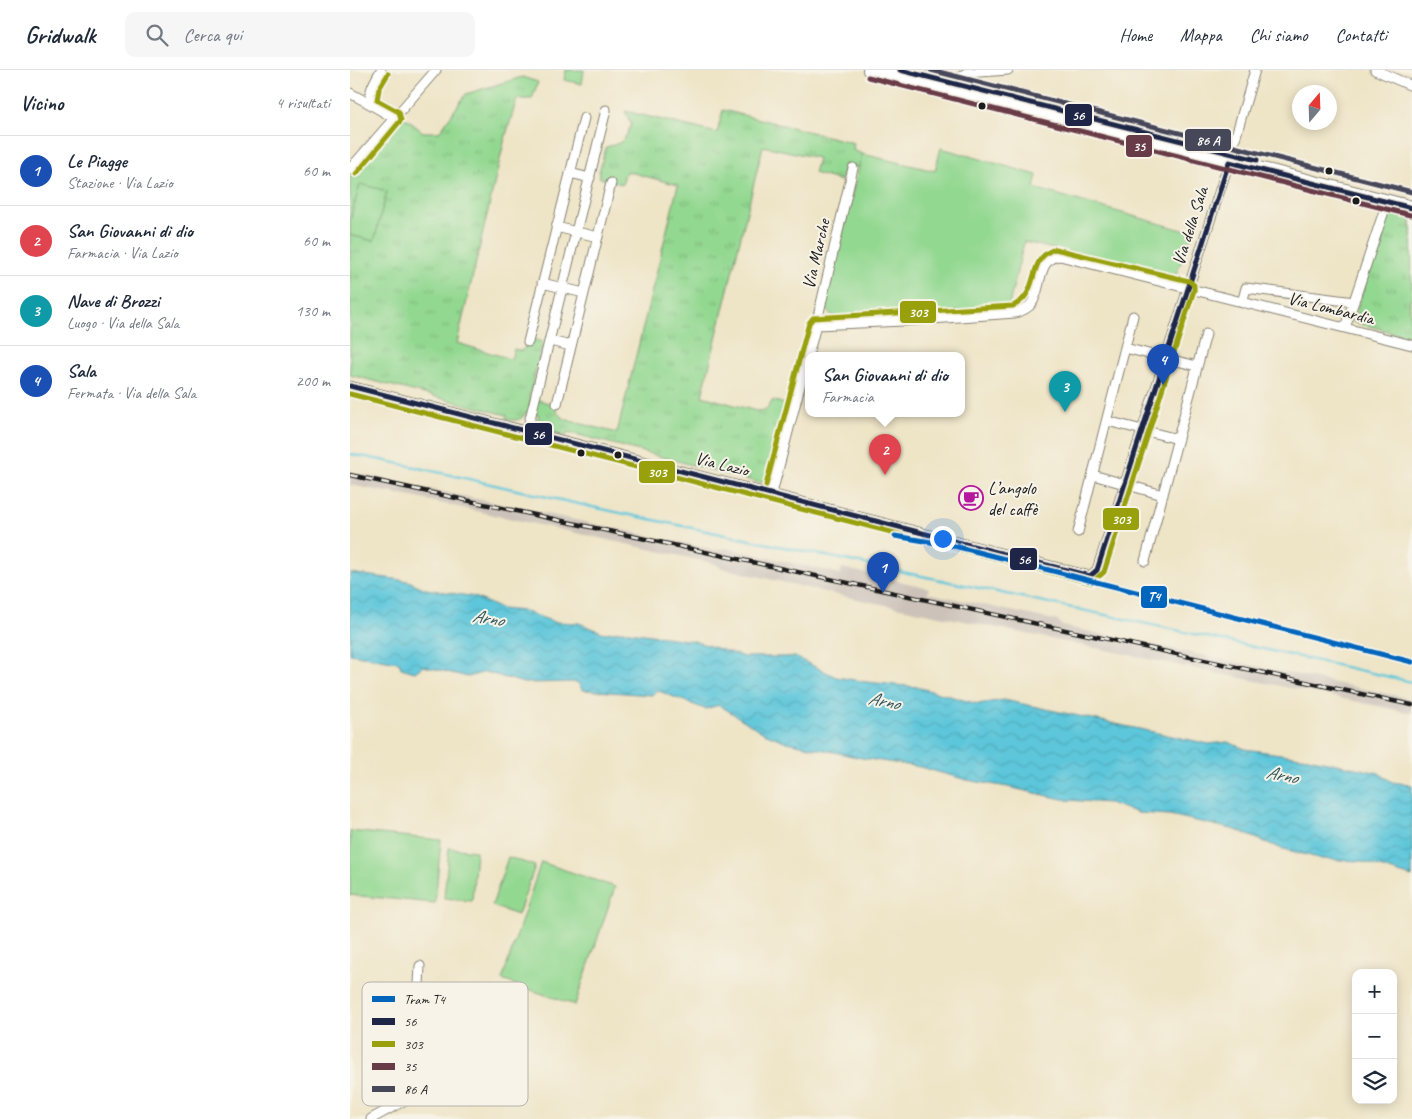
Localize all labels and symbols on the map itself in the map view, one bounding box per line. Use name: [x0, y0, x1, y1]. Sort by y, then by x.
north arrow: [1292, 85, 1337, 130]
unlabelled marker: [977, 101, 987, 111]
line badge: 56: [1064, 103, 1093, 127]
text: 56: [1072, 107, 1086, 124]
line badge: 86 A: [1184, 128, 1232, 152]
text: 86 A: [1196, 132, 1221, 149]
line badge: 35: [1125, 134, 1153, 158]
text: 35: [1133, 138, 1147, 155]
unlabelled marker: [1324, 166, 1334, 176]
street label: Via della Sala: [1167, 182, 1214, 268]
unlabelled marker: [1351, 196, 1361, 206]
street label: Via Marche: [797, 216, 835, 291]
street label: Via Lombardia: [1286, 287, 1378, 330]
line badge: 303: [899, 300, 937, 324]
text: 303: [909, 304, 929, 321]
pin: 4: [1147, 344, 1179, 385]
pin: 3: [1049, 371, 1081, 412]
line badge: 56: [524, 422, 553, 446]
text: 56: [532, 426, 546, 443]
pin: 2: [869, 434, 901, 475]
street label: Via Lazio: [693, 447, 753, 482]
unlabelled marker: [576, 448, 586, 458]
unlabelled marker: [613, 450, 623, 460]
line badge: 303: [638, 460, 676, 484]
text: 303: [648, 464, 668, 481]
place label: L’angolo del caffè: [988, 477, 1038, 520]
cafe icon: L’angolo del caffè: [958, 485, 984, 511]
line badge: 303: [1102, 507, 1140, 531]
text: 303: [1112, 511, 1132, 528]
your location: [930, 526, 956, 552]
line badge: 56: [1009, 547, 1038, 571]
text: 56: [1018, 551, 1032, 568]
pin: 1: [867, 552, 899, 593]
line badge: T4: [1140, 585, 1168, 609]
text: T4: [1148, 588, 1162, 605]
water label: Arno: [470, 604, 508, 633]
water label: Arno: [866, 686, 904, 716]
water label: Arno: [1264, 760, 1302, 790]
legend: [362, 982, 528, 1106]
text: Tram T4: [404, 991, 447, 1008]
text: 56: [404, 1013, 417, 1030]
text: 303: [404, 1036, 425, 1053]
text: 35: [404, 1058, 417, 1075]
text: 86 A: [404, 1081, 428, 1098]

